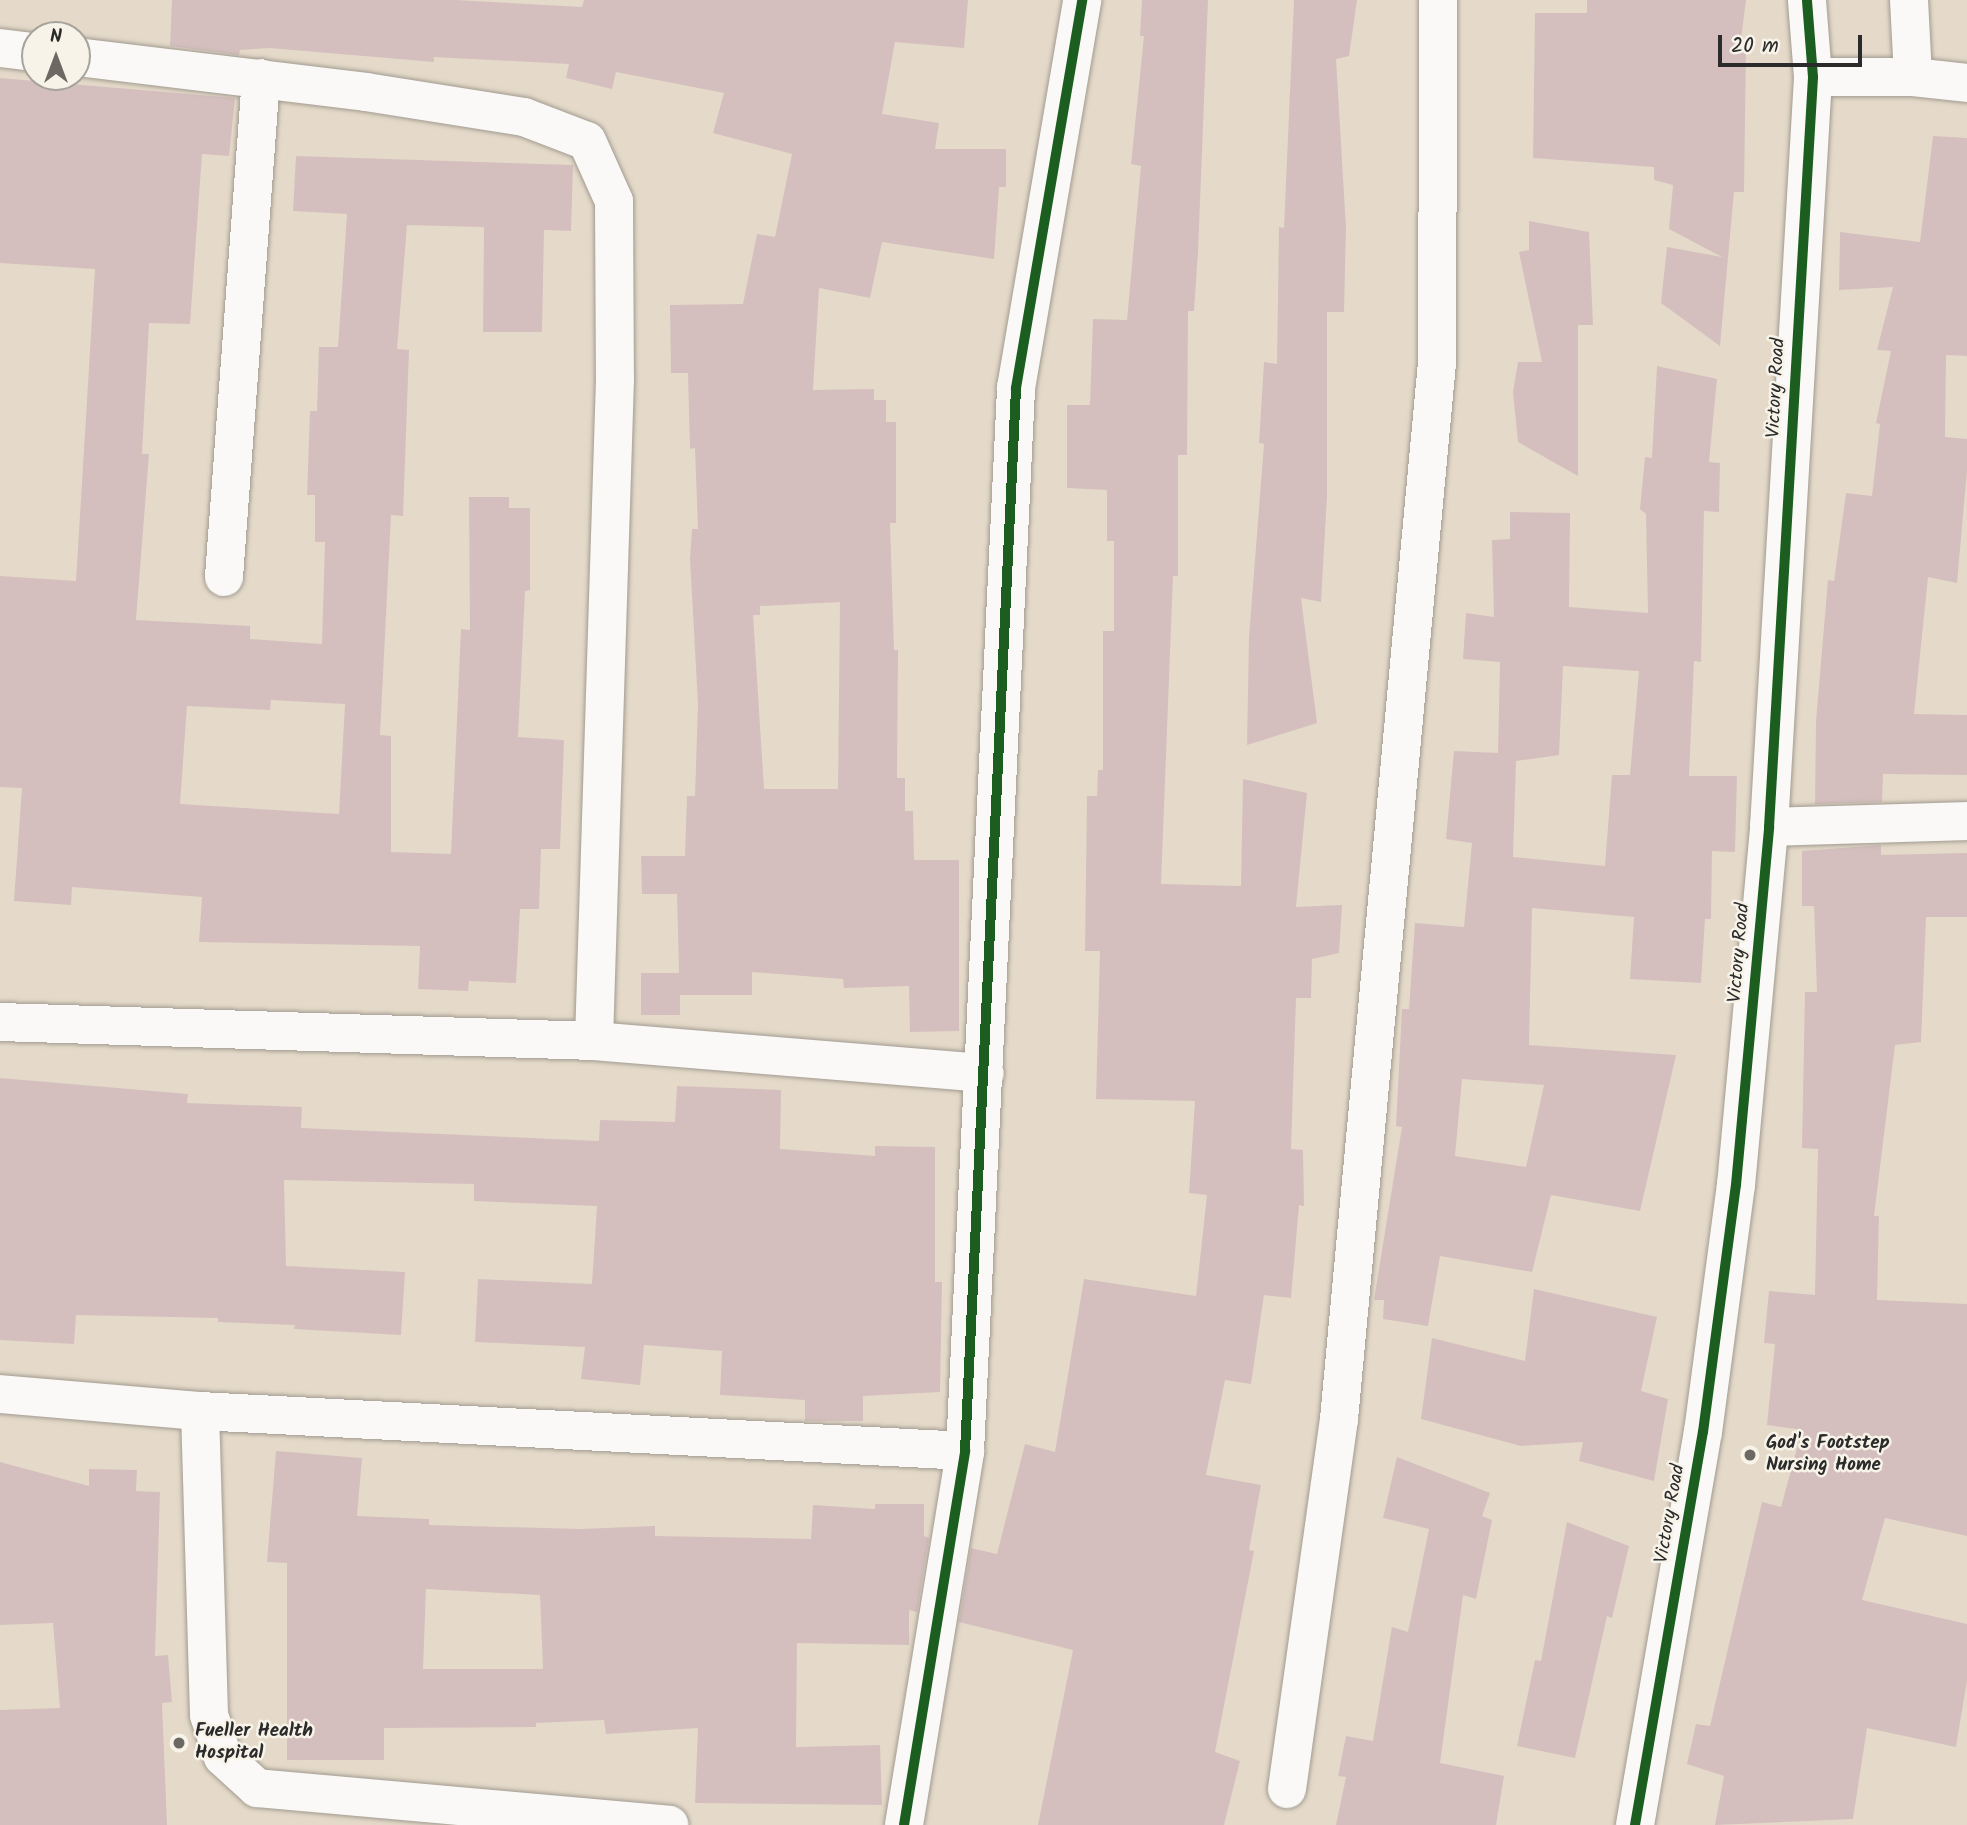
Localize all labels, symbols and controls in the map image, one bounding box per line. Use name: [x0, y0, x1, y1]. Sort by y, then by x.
north arrow: [21, 21, 91, 91]
scale bar: [1722, 21, 1866, 65]
text: N: [50, 22, 62, 52]
text: 20 m: [1731, 30, 1779, 63]
street label: Victory Road: [1763, 337, 1791, 439]
street label: Victory Road: [1724, 902, 1756, 1004]
place label: God's Footstep Nursing Home: [1766, 1433, 1890, 1477]
marker: God's Footstep Nursing Home: [1740, 1445, 1760, 1465]
street label: Victory Road: [1651, 1463, 1691, 1565]
place label: Fueller Health Hospital: [195, 1721, 313, 1765]
marker: Fueller Health Hospital: [169, 1733, 189, 1753]

